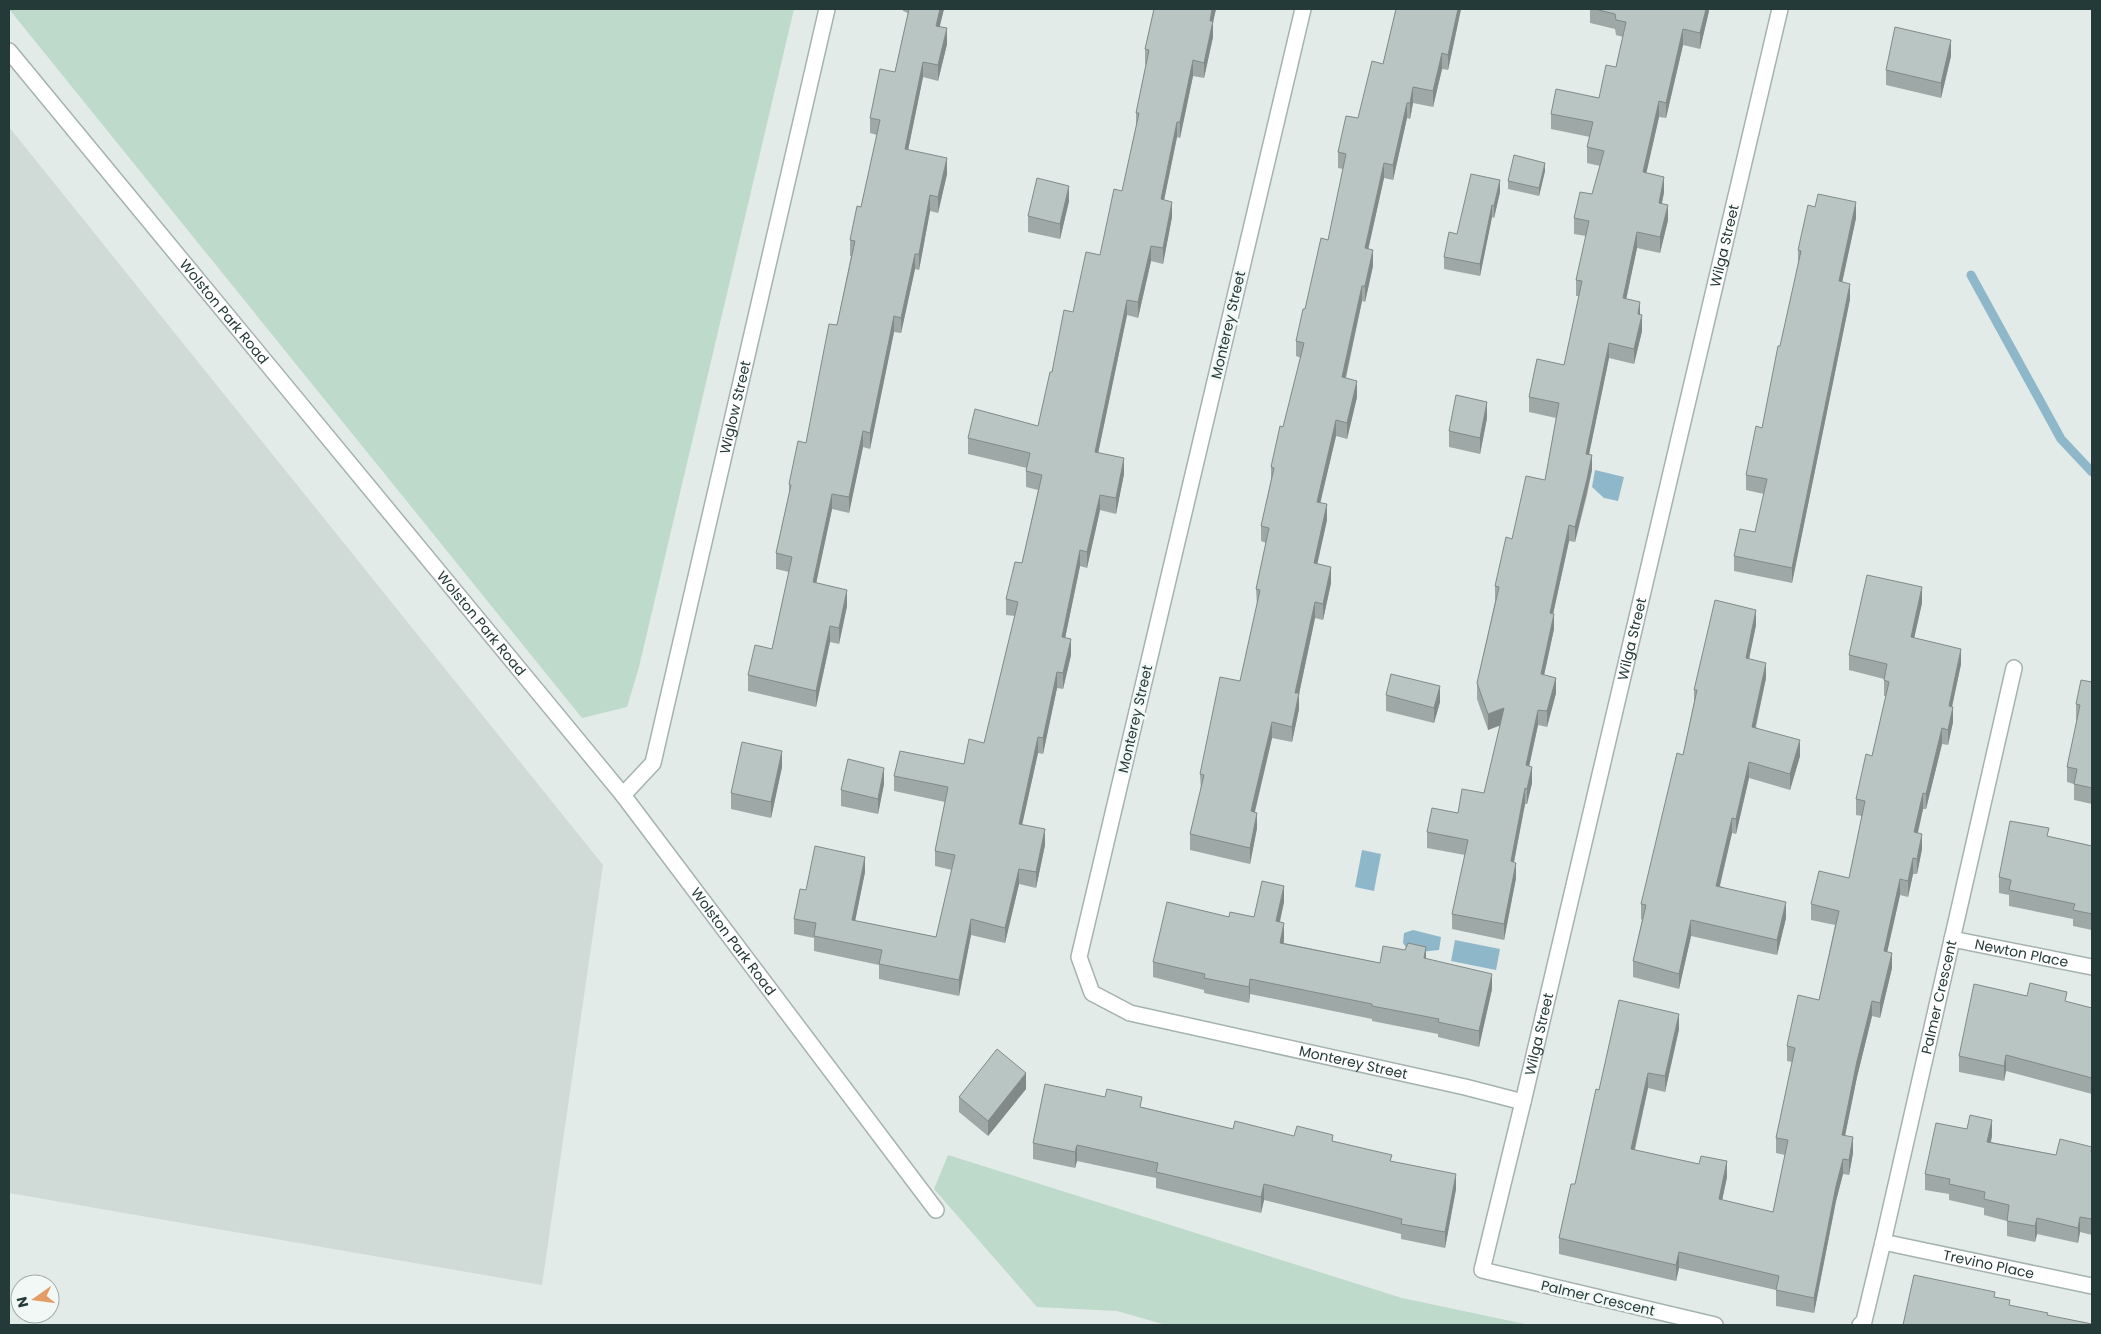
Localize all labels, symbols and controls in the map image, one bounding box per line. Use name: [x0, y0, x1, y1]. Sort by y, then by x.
street label: Wilga Street: [1705, 202, 1744, 289]
street label: Wolston Park Road: [175, 255, 273, 368]
street label: Monterey Street: [1206, 269, 1250, 381]
street label: Wiglow Street: [715, 359, 756, 456]
street label: Wolston Park Road: [432, 567, 531, 680]
street label: Wilga Street: [1612, 596, 1651, 682]
street label: Monterey Street: [1113, 663, 1157, 775]
street label: Wolston Park Road: [686, 883, 781, 999]
street label: Newton Place: [1973, 934, 2070, 972]
street label: Palmer Crescent: [1916, 938, 1962, 1056]
street label: Wilga Street: [1520, 991, 1558, 1078]
street label: Monterey Street: [1297, 1041, 1409, 1084]
street label: Trevino Place: [1941, 1245, 2036, 1284]
north arrow: [10, 1274, 60, 1324]
street label: Palmer Crescent: [1539, 1275, 1657, 1321]
text: N: [11, 1295, 33, 1310]

